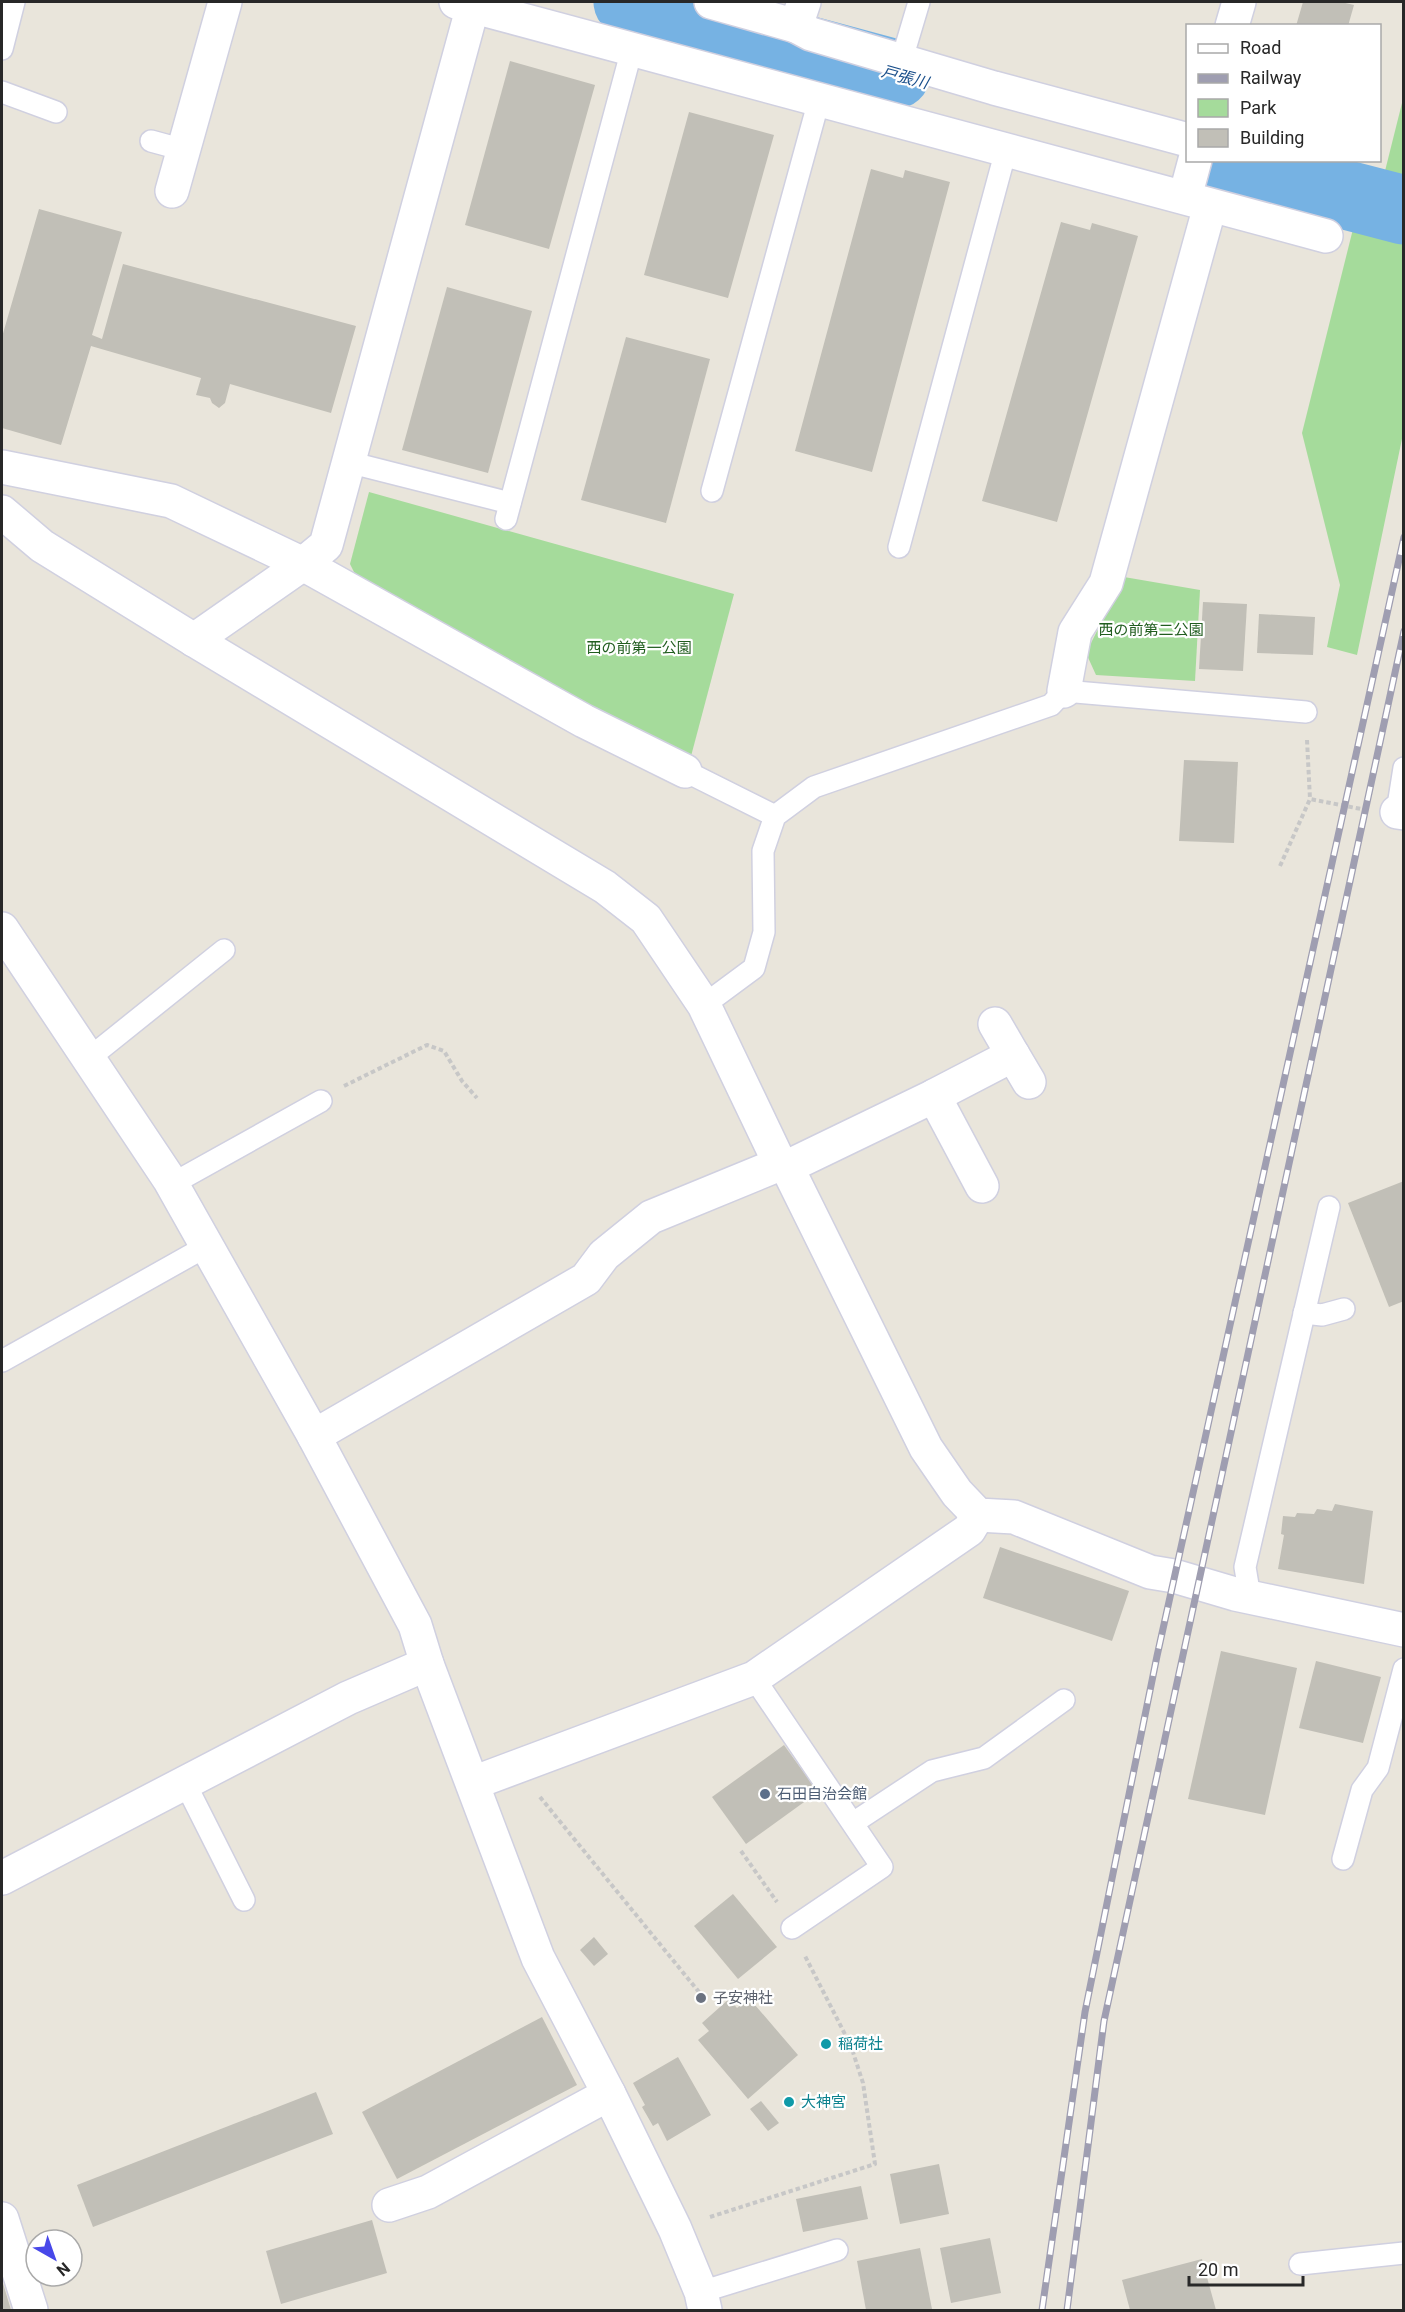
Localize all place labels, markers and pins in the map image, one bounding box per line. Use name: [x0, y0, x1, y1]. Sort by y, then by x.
place label: 石田自治会館: [777, 1785, 867, 1803]
marker: 石田自治会館: [758, 1787, 772, 1801]
place label: 子安神社: [713, 1989, 773, 2007]
marker: 子安神社: [694, 1991, 708, 2005]
place label: 稲荷社: [838, 2035, 883, 2053]
marker: 稲荷社: [819, 2037, 833, 2051]
place label: 大神宮: [801, 2093, 846, 2111]
marker: 大神宮: [782, 2095, 796, 2109]

